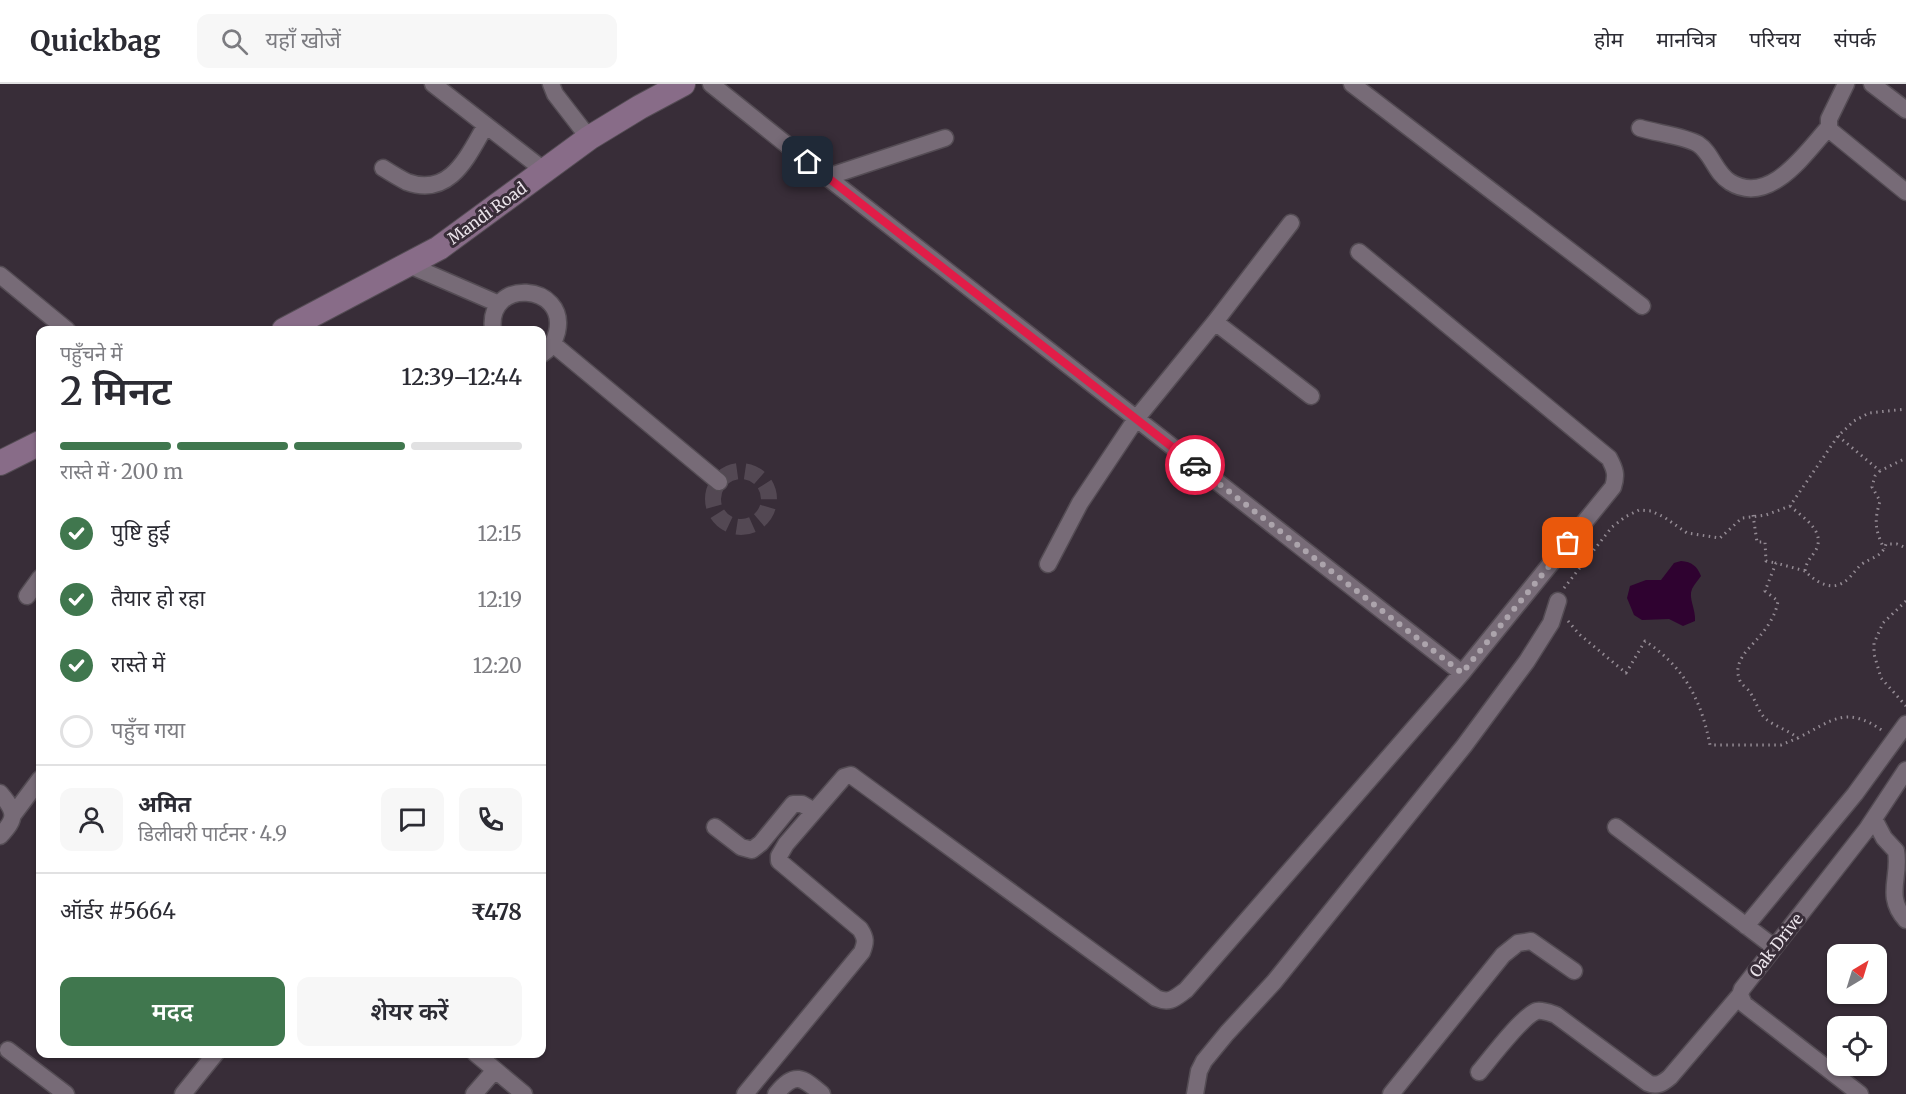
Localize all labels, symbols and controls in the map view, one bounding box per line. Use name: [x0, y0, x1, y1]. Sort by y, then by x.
search box: [197, 14, 617, 68]
text: Quickbag: [30, 23, 161, 59]
icon: search: [218, 25, 251, 58]
text: यहाँ खोजें: [266, 26, 341, 54]
text: होम: [1594, 26, 1623, 53]
text: मानचित्र: [1656, 26, 1716, 53]
text: परिचय: [1749, 26, 1801, 53]
text: संपर्क: [1834, 26, 1876, 53]
pin: [782, 136, 833, 187]
icon: home: [791, 145, 824, 178]
street label: Mandi Road: [444, 178, 531, 248]
text: पहुँचने में: [60, 341, 122, 366]
text: 12:39–12:44: [402, 363, 522, 391]
text: 2 मिनट: [60, 367, 172, 416]
courier: [1165, 435, 1225, 495]
icon: car: [1179, 449, 1212, 482]
text: रास्ते में · 200 m: [60, 459, 183, 484]
icon: check: [60, 517, 93, 550]
pin: [1542, 517, 1593, 568]
text: पुष्टि हुई: [111, 518, 170, 546]
text: 12:15: [478, 521, 522, 546]
icon: bag: [1551, 526, 1584, 559]
icon: check: [60, 583, 93, 616]
text: तैयार हो रहा: [111, 584, 205, 612]
text: 12:19: [477, 587, 522, 612]
icon: check: [60, 649, 93, 682]
text: रास्ते में: [111, 650, 165, 678]
text: 12:20: [473, 653, 522, 678]
text: पहुँच गया: [111, 716, 185, 744]
button: person: [60, 788, 123, 851]
button: chat: [381, 788, 444, 851]
button: phone: [459, 788, 522, 851]
text: अमित: [138, 790, 191, 818]
text: डिलीवरी पार्टनर · 4.9: [138, 821, 287, 846]
text: ऑर्डर #5664: [60, 897, 176, 925]
text: ₹478: [470, 898, 522, 926]
street label: Oak Drive: [1745, 909, 1807, 981]
north arrow: [1827, 944, 1887, 1004]
map controls: [1827, 944, 1887, 1076]
button: मदद: [60, 977, 285, 1046]
button: शेयर करें: [297, 977, 522, 1046]
button: locate: [1827, 1016, 1887, 1076]

